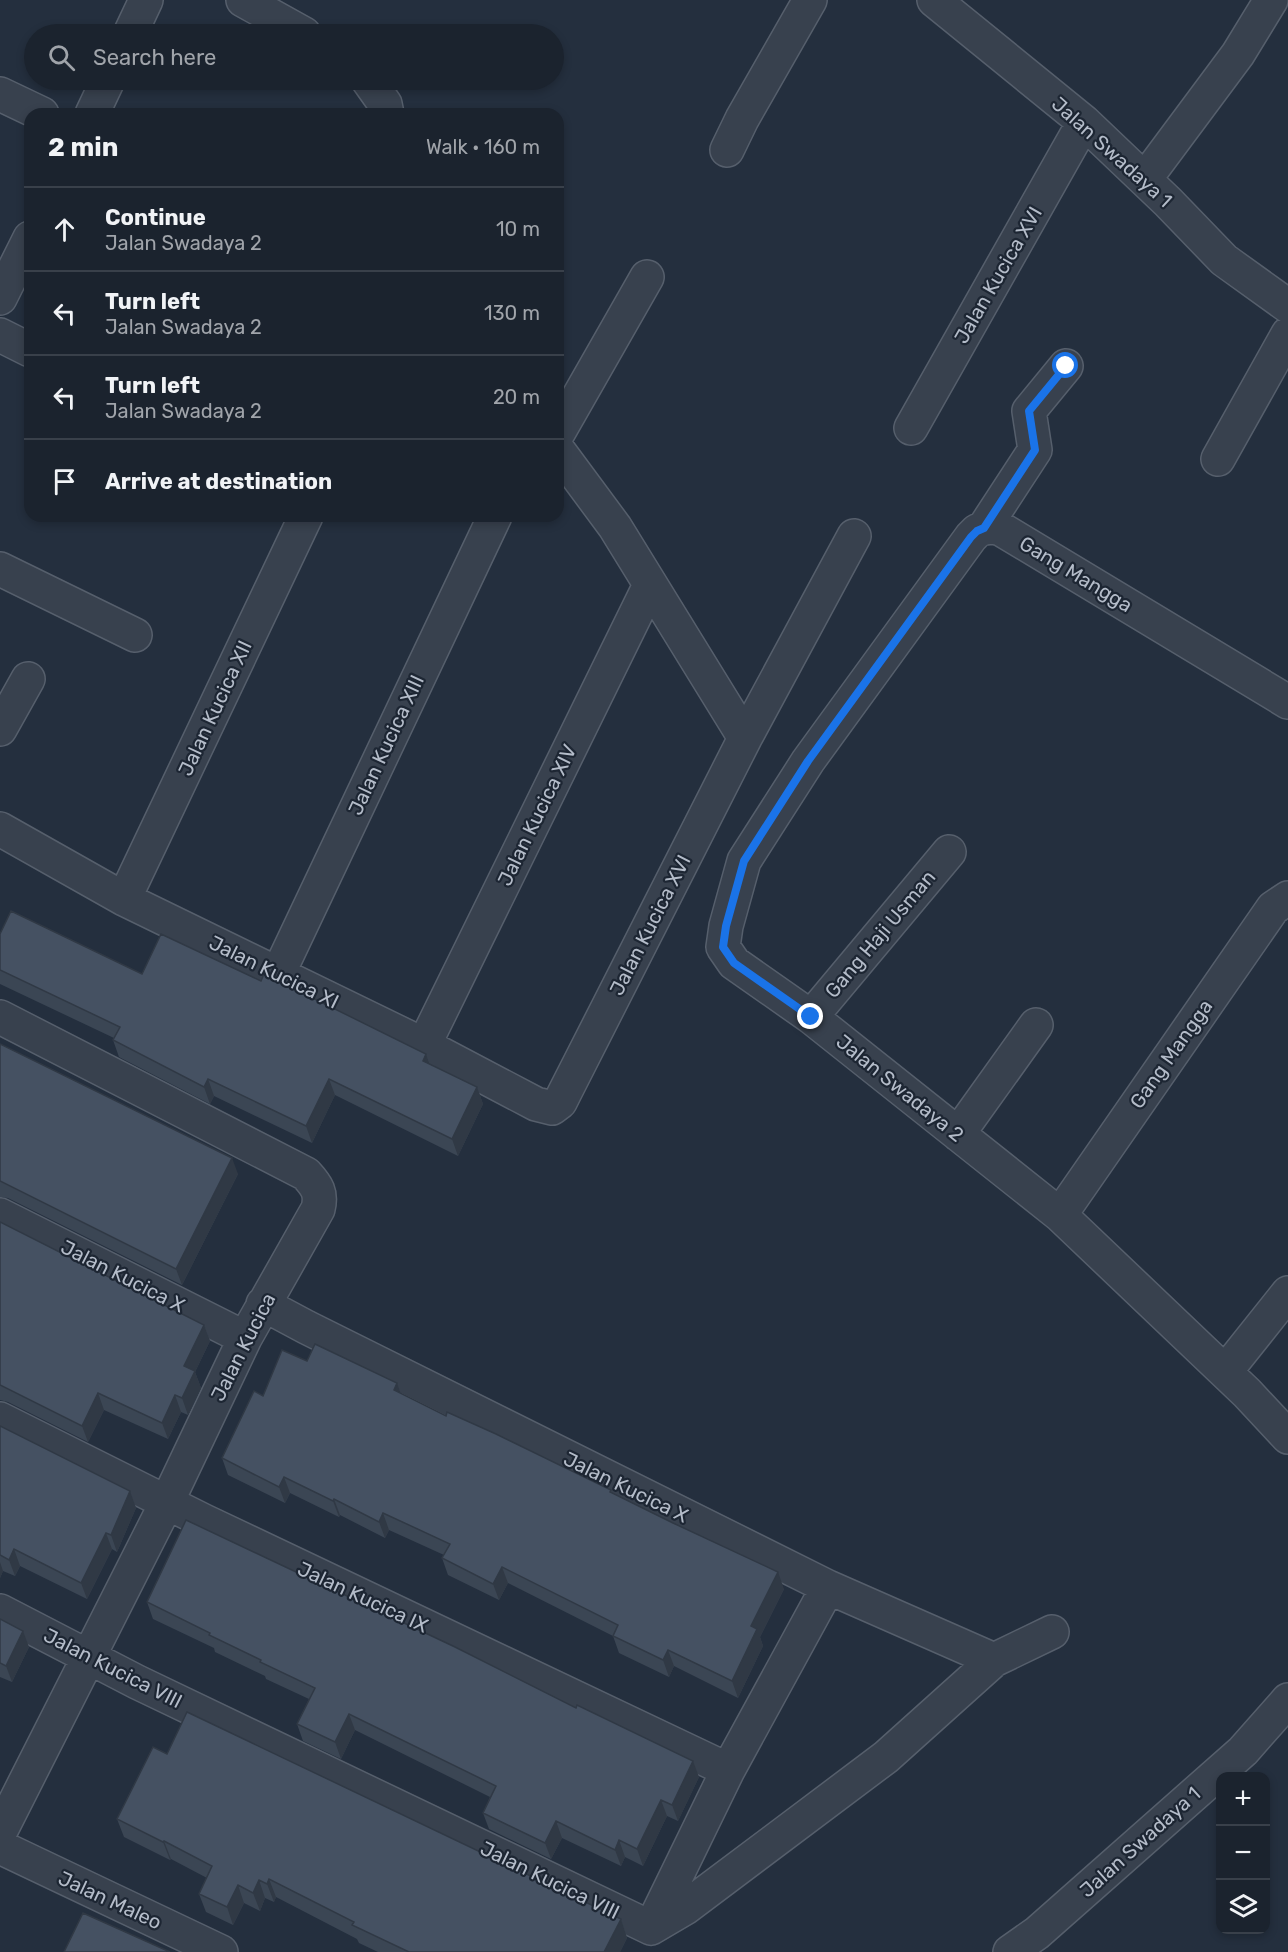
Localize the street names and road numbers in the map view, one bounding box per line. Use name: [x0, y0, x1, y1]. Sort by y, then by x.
street label: Jalan Swadaya 1: [1047, 92, 1177, 212]
street label: Jalan Kucica XVI: [949, 202, 1047, 348]
street label: Gang Mangga: [1015, 531, 1137, 617]
street label: Jalan Kucica XII: [173, 636, 257, 780]
street label: Jalan Kucica XIII: [343, 671, 429, 819]
street label: Jalan Kucica XIV: [492, 740, 582, 890]
street label: Jalan Kucica XVI: [604, 851, 696, 999]
street label: Gang Haji Usman: [820, 865, 940, 1003]
street label: Jalan Kucica XI: [205, 930, 343, 1014]
street label: Gang Mangga: [1125, 995, 1217, 1113]
street label: Jalan Swadaya 2: [832, 1029, 968, 1147]
street label: Jalan Kucica X: [57, 1235, 189, 1318]
street label: Jalan Kucica: [205, 1289, 281, 1405]
street label: Jalan Kucica X: [560, 1446, 693, 1528]
street label: Jalan Kucica IX: [294, 1556, 432, 1638]
street label: Jalan Kucica VIII: [40, 1623, 186, 1713]
street label: Jalan Swadaya 1: [1075, 1782, 1205, 1902]
street label: Jalan Kucica VIII: [476, 1836, 624, 1924]
street label: Jalan Maleo: [55, 1866, 165, 1934]

